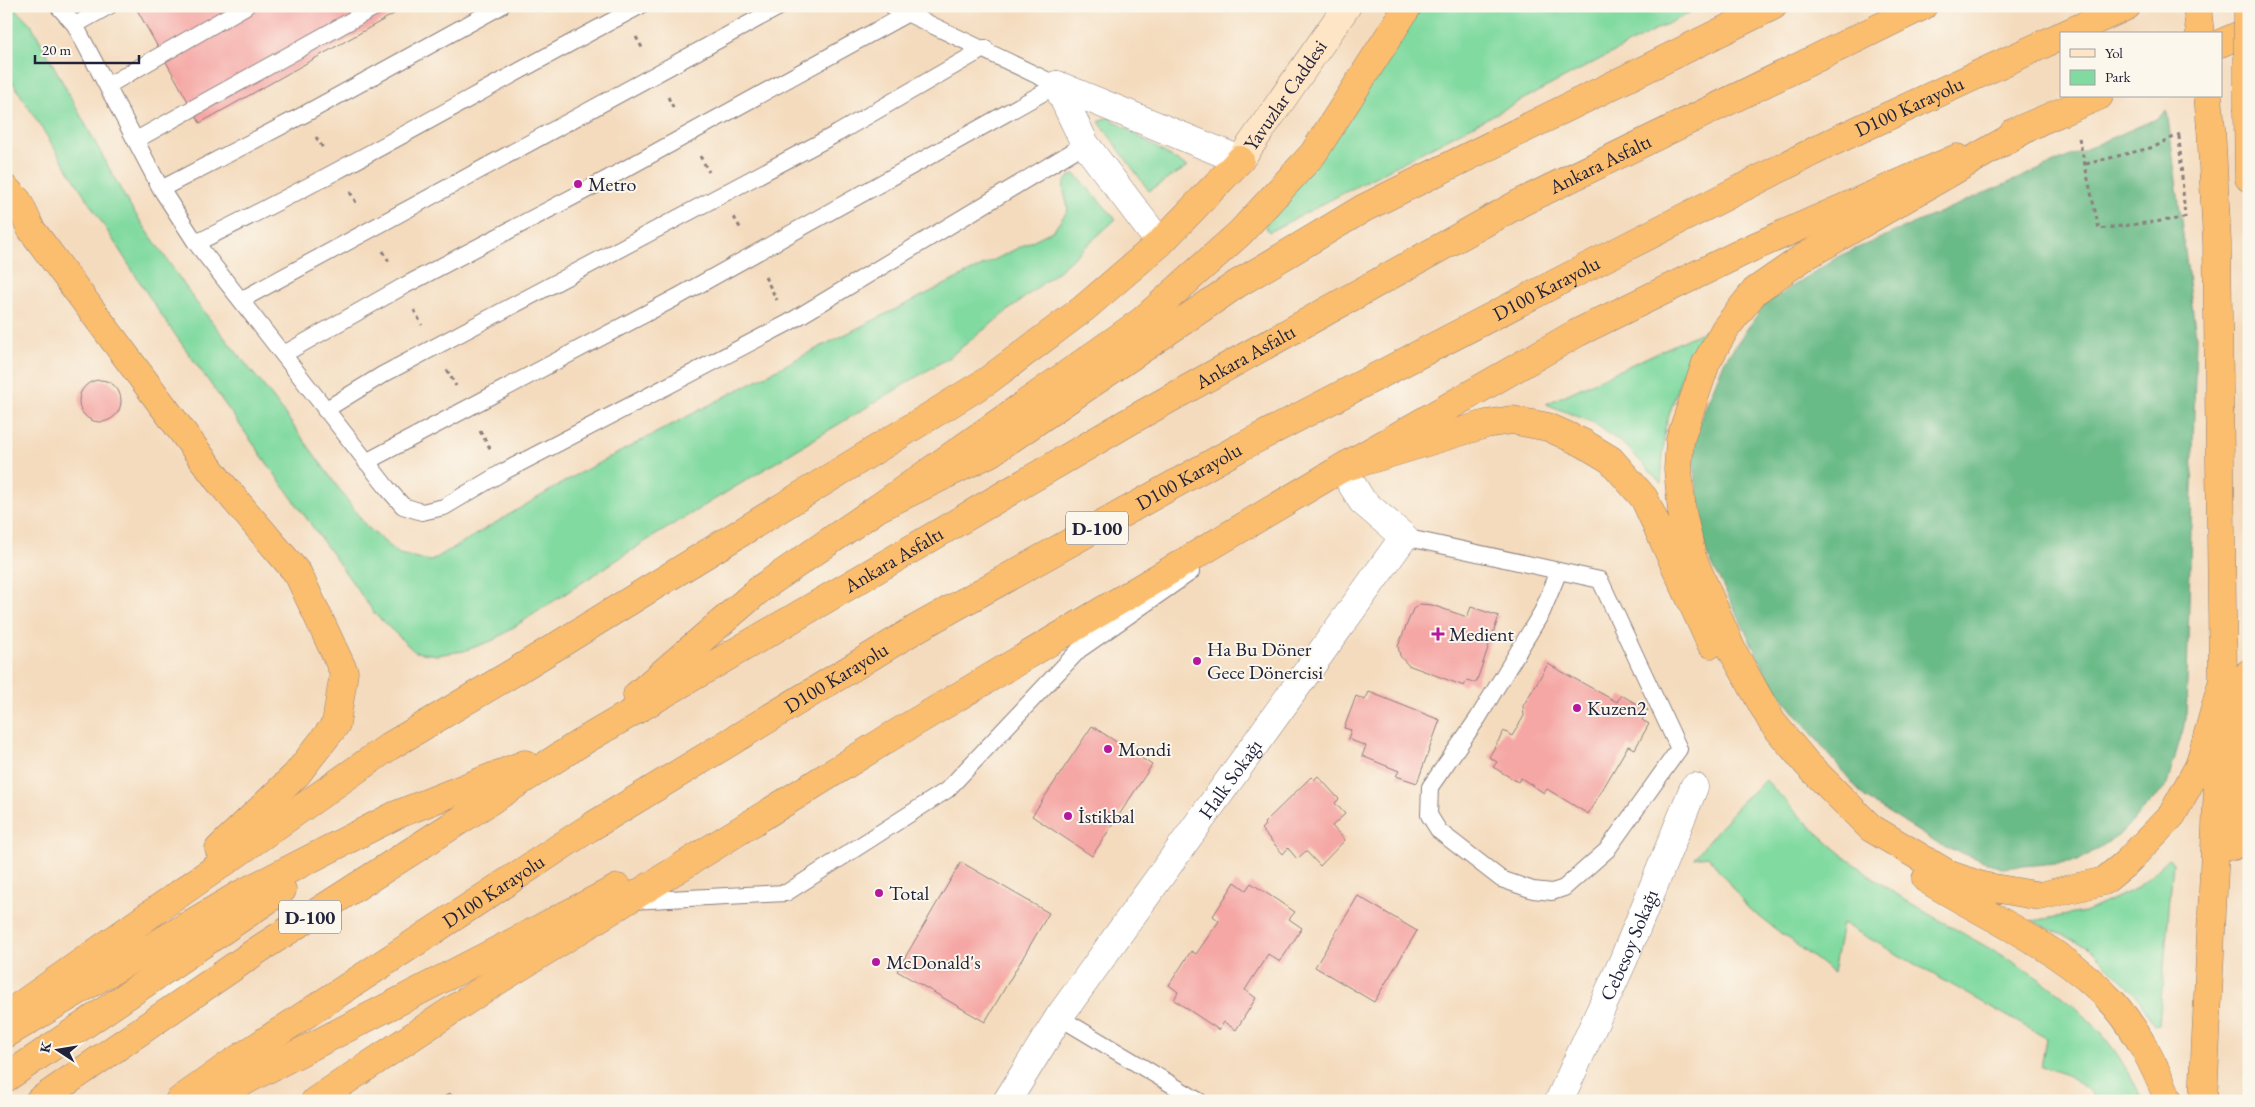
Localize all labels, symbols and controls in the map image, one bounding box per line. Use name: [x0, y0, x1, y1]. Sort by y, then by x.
scale bar: [35, 32, 139, 64]
legend: [2060, 32, 2222, 98]
street label: Yavuzlar Caddesi: [1238, 35, 1333, 156]
text: 20 m: [42, 40, 71, 59]
text: Yol: [2105, 43, 2123, 62]
text: Park: [2105, 67, 2132, 86]
street label: D100 Karayolu: [1851, 70, 1968, 143]
street label: Ankara Asfaltı: [1544, 128, 1656, 200]
place label: Metro: [588, 171, 636, 197]
marker: Metro: [572, 178, 584, 190]
street label: D100 Karayolu: [1488, 249, 1605, 327]
street label: Ankara Asfaltı: [1190, 318, 1300, 395]
street label: D100 Karayolu: [1131, 436, 1247, 516]
road number: D-100: [1066, 512, 1128, 544]
street label: Ankara Asfaltı: [838, 520, 948, 599]
place label: Medient: [1449, 621, 1515, 647]
marker: Medient: [1431, 627, 1445, 641]
street label: D100 Karayolu: [779, 636, 893, 719]
place label: Ha Bu Döner Gece Dönercisi: [1207, 636, 1323, 685]
marker: Ha Bu Döner Gece Dönercisi: [1191, 655, 1203, 667]
place label: Kuzen2: [1587, 695, 1647, 721]
marker: Kuzen2: [1571, 702, 1583, 714]
street label: Halk Sokağı: [1193, 734, 1268, 824]
place label: Mondi: [1118, 736, 1171, 762]
marker: Mondi: [1102, 743, 1114, 755]
place label: İstikbal: [1078, 803, 1135, 829]
marker: İstikbal: [1062, 810, 1074, 822]
street label: D100 Karayolu: [437, 848, 550, 934]
place label: Total: [889, 880, 929, 906]
street label: Cebesoy Sokağı: [1594, 885, 1664, 1005]
marker: Total: [873, 887, 885, 899]
road number: D-100: [279, 900, 341, 934]
place label: McDonald's: [886, 949, 981, 975]
marker: McDonald's: [870, 956, 882, 968]
north arrow: [32, 1024, 82, 1074]
text: K: [35, 1040, 55, 1054]

